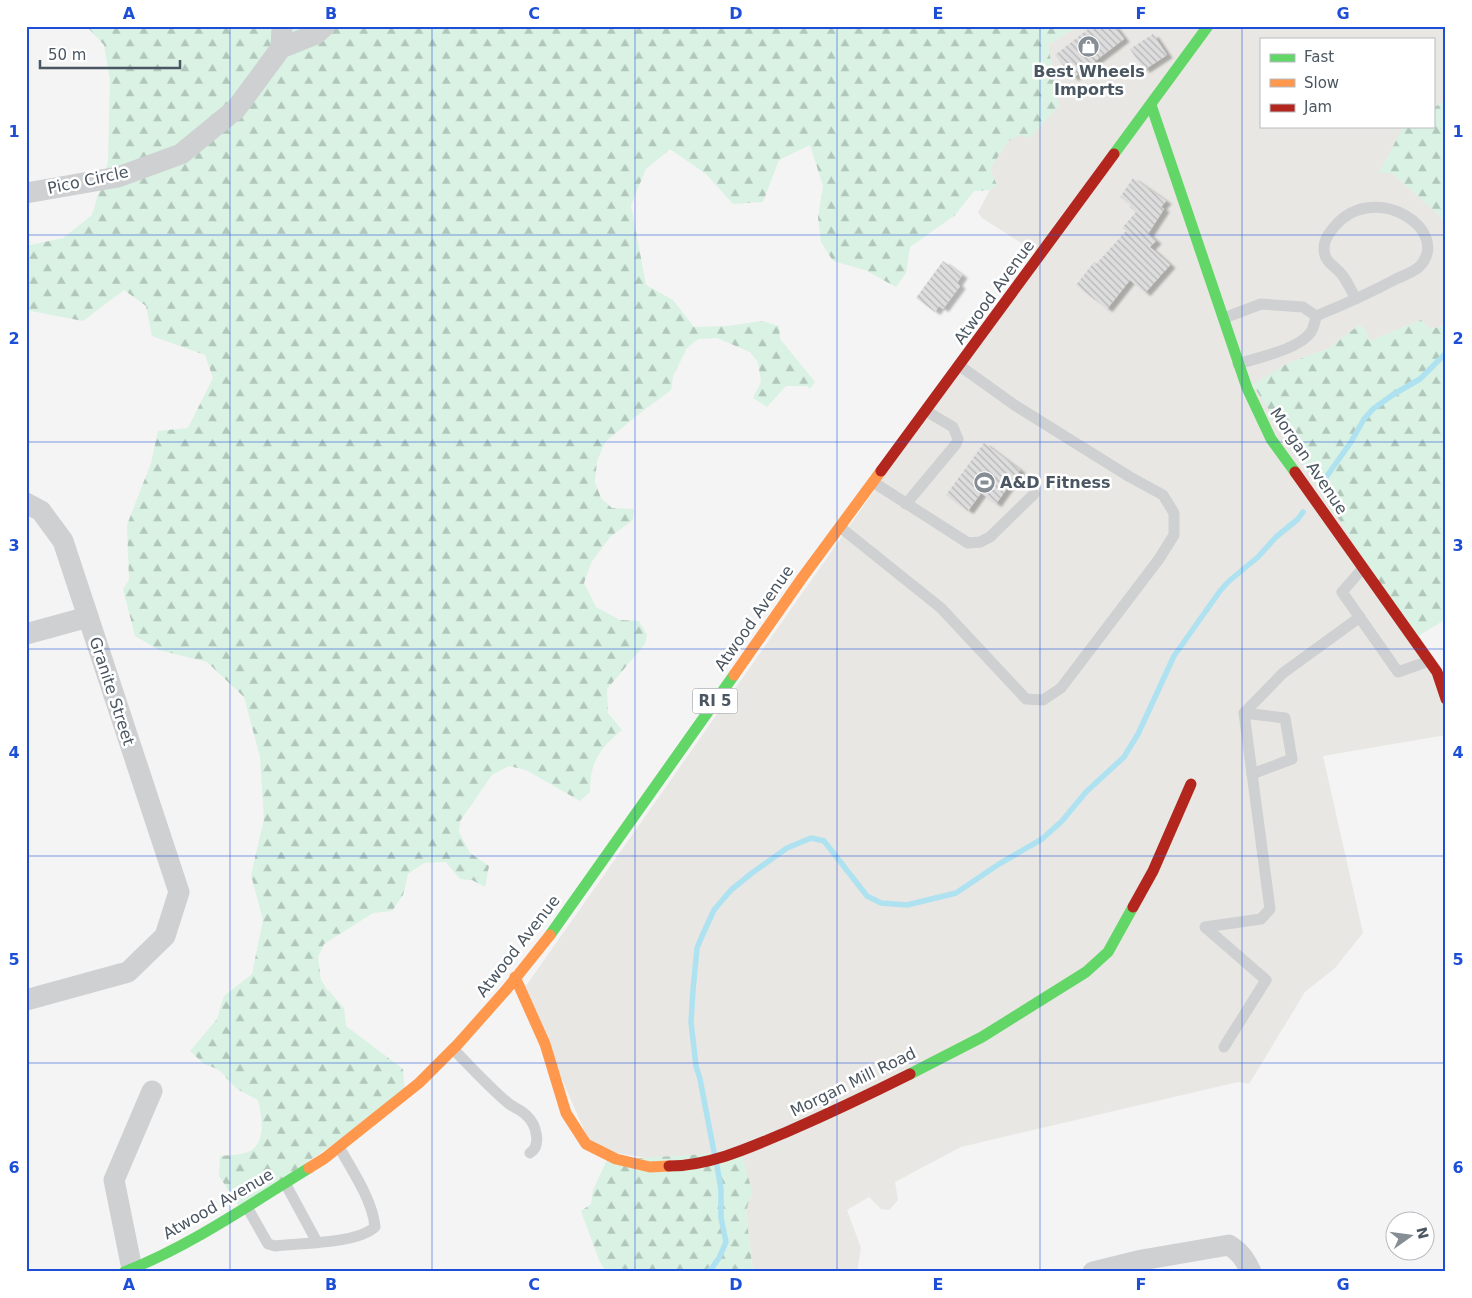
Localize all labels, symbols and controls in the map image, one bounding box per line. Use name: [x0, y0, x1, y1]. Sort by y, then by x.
text: A: [123, 4, 136, 23]
text: B: [325, 4, 337, 23]
text: C: [528, 4, 540, 23]
text: D: [729, 4, 743, 23]
text: E: [933, 4, 943, 23]
text: F: [1136, 4, 1146, 23]
text: G: [1336, 4, 1350, 23]
shop icon: Best Wheels Imports: [1077, 35, 1101, 59]
scale bar: [40, 38, 180, 70]
legend: [1260, 38, 1434, 128]
text: 50 m: [48, 46, 86, 64]
text: Fast: [1304, 48, 1334, 66]
place label: Best Wheels Imports: [1033, 62, 1145, 99]
text: Slow: [1304, 74, 1339, 92]
text: Jam: [1303, 98, 1332, 116]
text: 1: [8, 122, 20, 141]
text: 1: [1452, 122, 1464, 141]
street label: Pico Circle: [46, 162, 130, 198]
street label: Atwood Avenue: [950, 236, 1038, 348]
text: 2: [8, 329, 20, 348]
text: 2: [1452, 329, 1464, 348]
street label: Morgan Avenue: [1266, 404, 1352, 518]
sports icon: A&D Fitness: [972, 470, 996, 494]
place label: A&D Fitness: [1000, 473, 1111, 492]
text: 3: [8, 536, 20, 555]
text: 3: [1452, 536, 1464, 555]
street label: Atwood Avenue: [711, 562, 797, 674]
street label: Granite Street: [85, 634, 139, 748]
road number: RI 5: [692, 688, 738, 714]
text: 4: [8, 743, 20, 762]
text: 4: [1452, 743, 1464, 762]
street label: Atwood Avenue: [472, 891, 564, 1001]
text: 5: [8, 950, 20, 969]
text: 5: [1452, 950, 1464, 969]
street label: Morgan Mill Road: [787, 1043, 919, 1121]
text: 6: [8, 1158, 20, 1177]
text: 6: [1452, 1158, 1464, 1177]
street label: Atwood Avenue: [159, 1165, 277, 1243]
north arrow: [1384, 1210, 1434, 1260]
text: N: [1413, 1225, 1432, 1240]
text: A: [123, 1275, 136, 1294]
text: B: [325, 1275, 337, 1294]
text: C: [528, 1275, 540, 1294]
text: D: [729, 1275, 743, 1294]
text: E: [933, 1275, 943, 1294]
text: F: [1136, 1275, 1146, 1294]
text: G: [1336, 1275, 1350, 1294]

